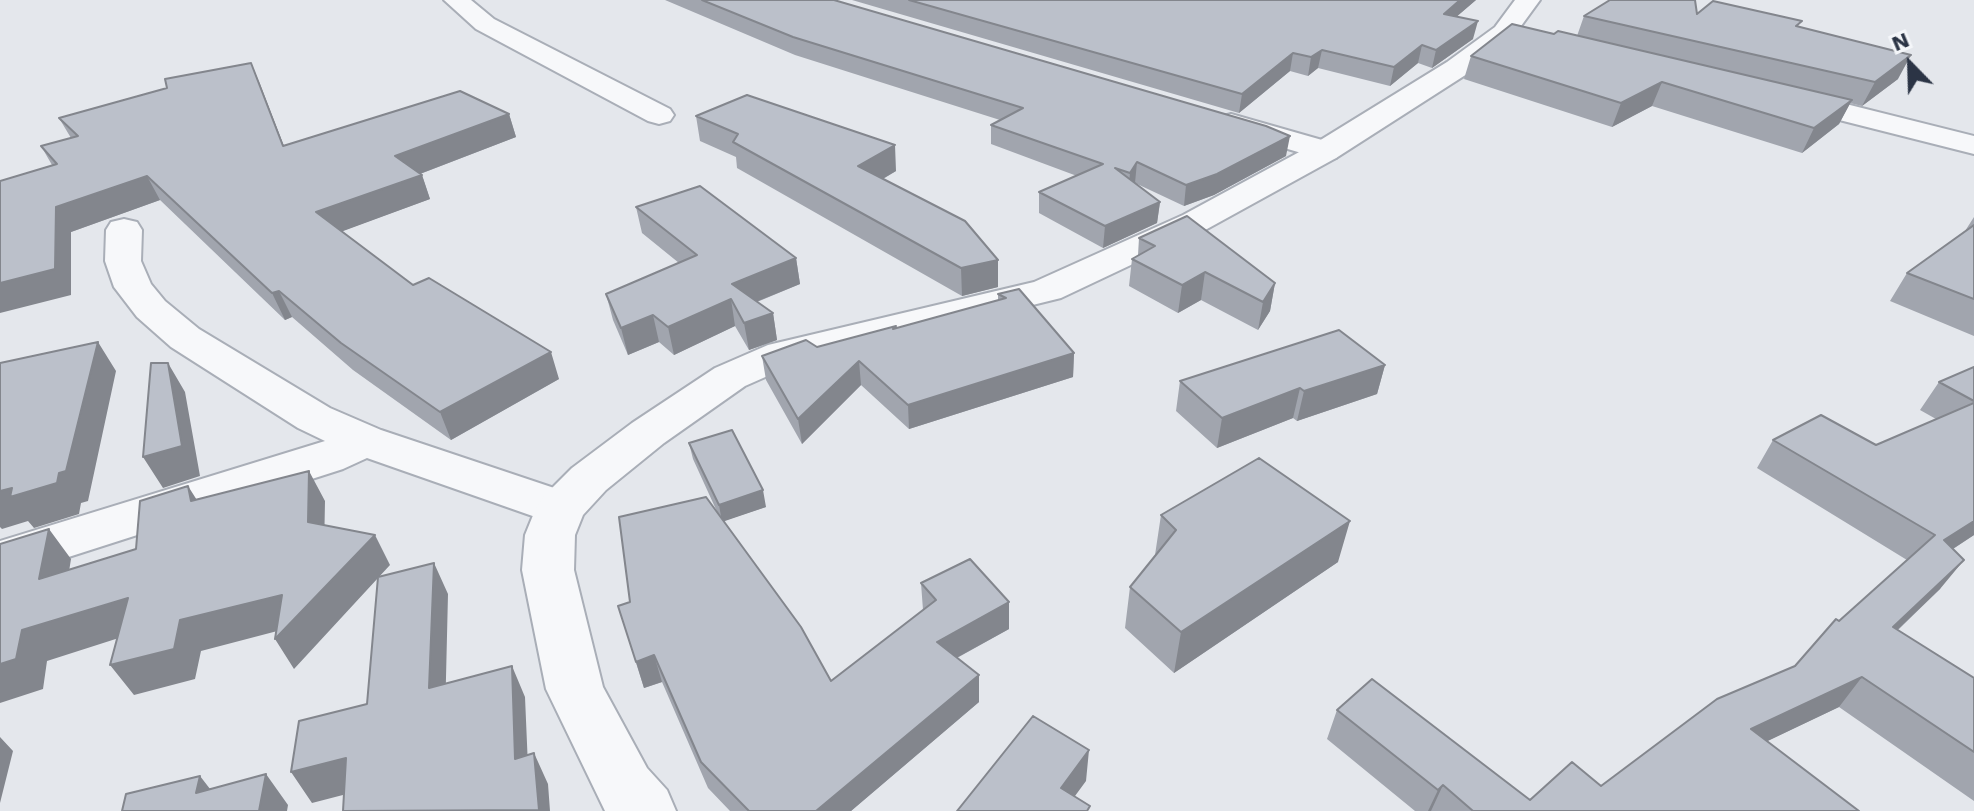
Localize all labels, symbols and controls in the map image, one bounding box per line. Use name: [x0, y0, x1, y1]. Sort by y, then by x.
north arrow: [1870, 24, 1950, 104]
text: N: [1888, 27, 1913, 56]

